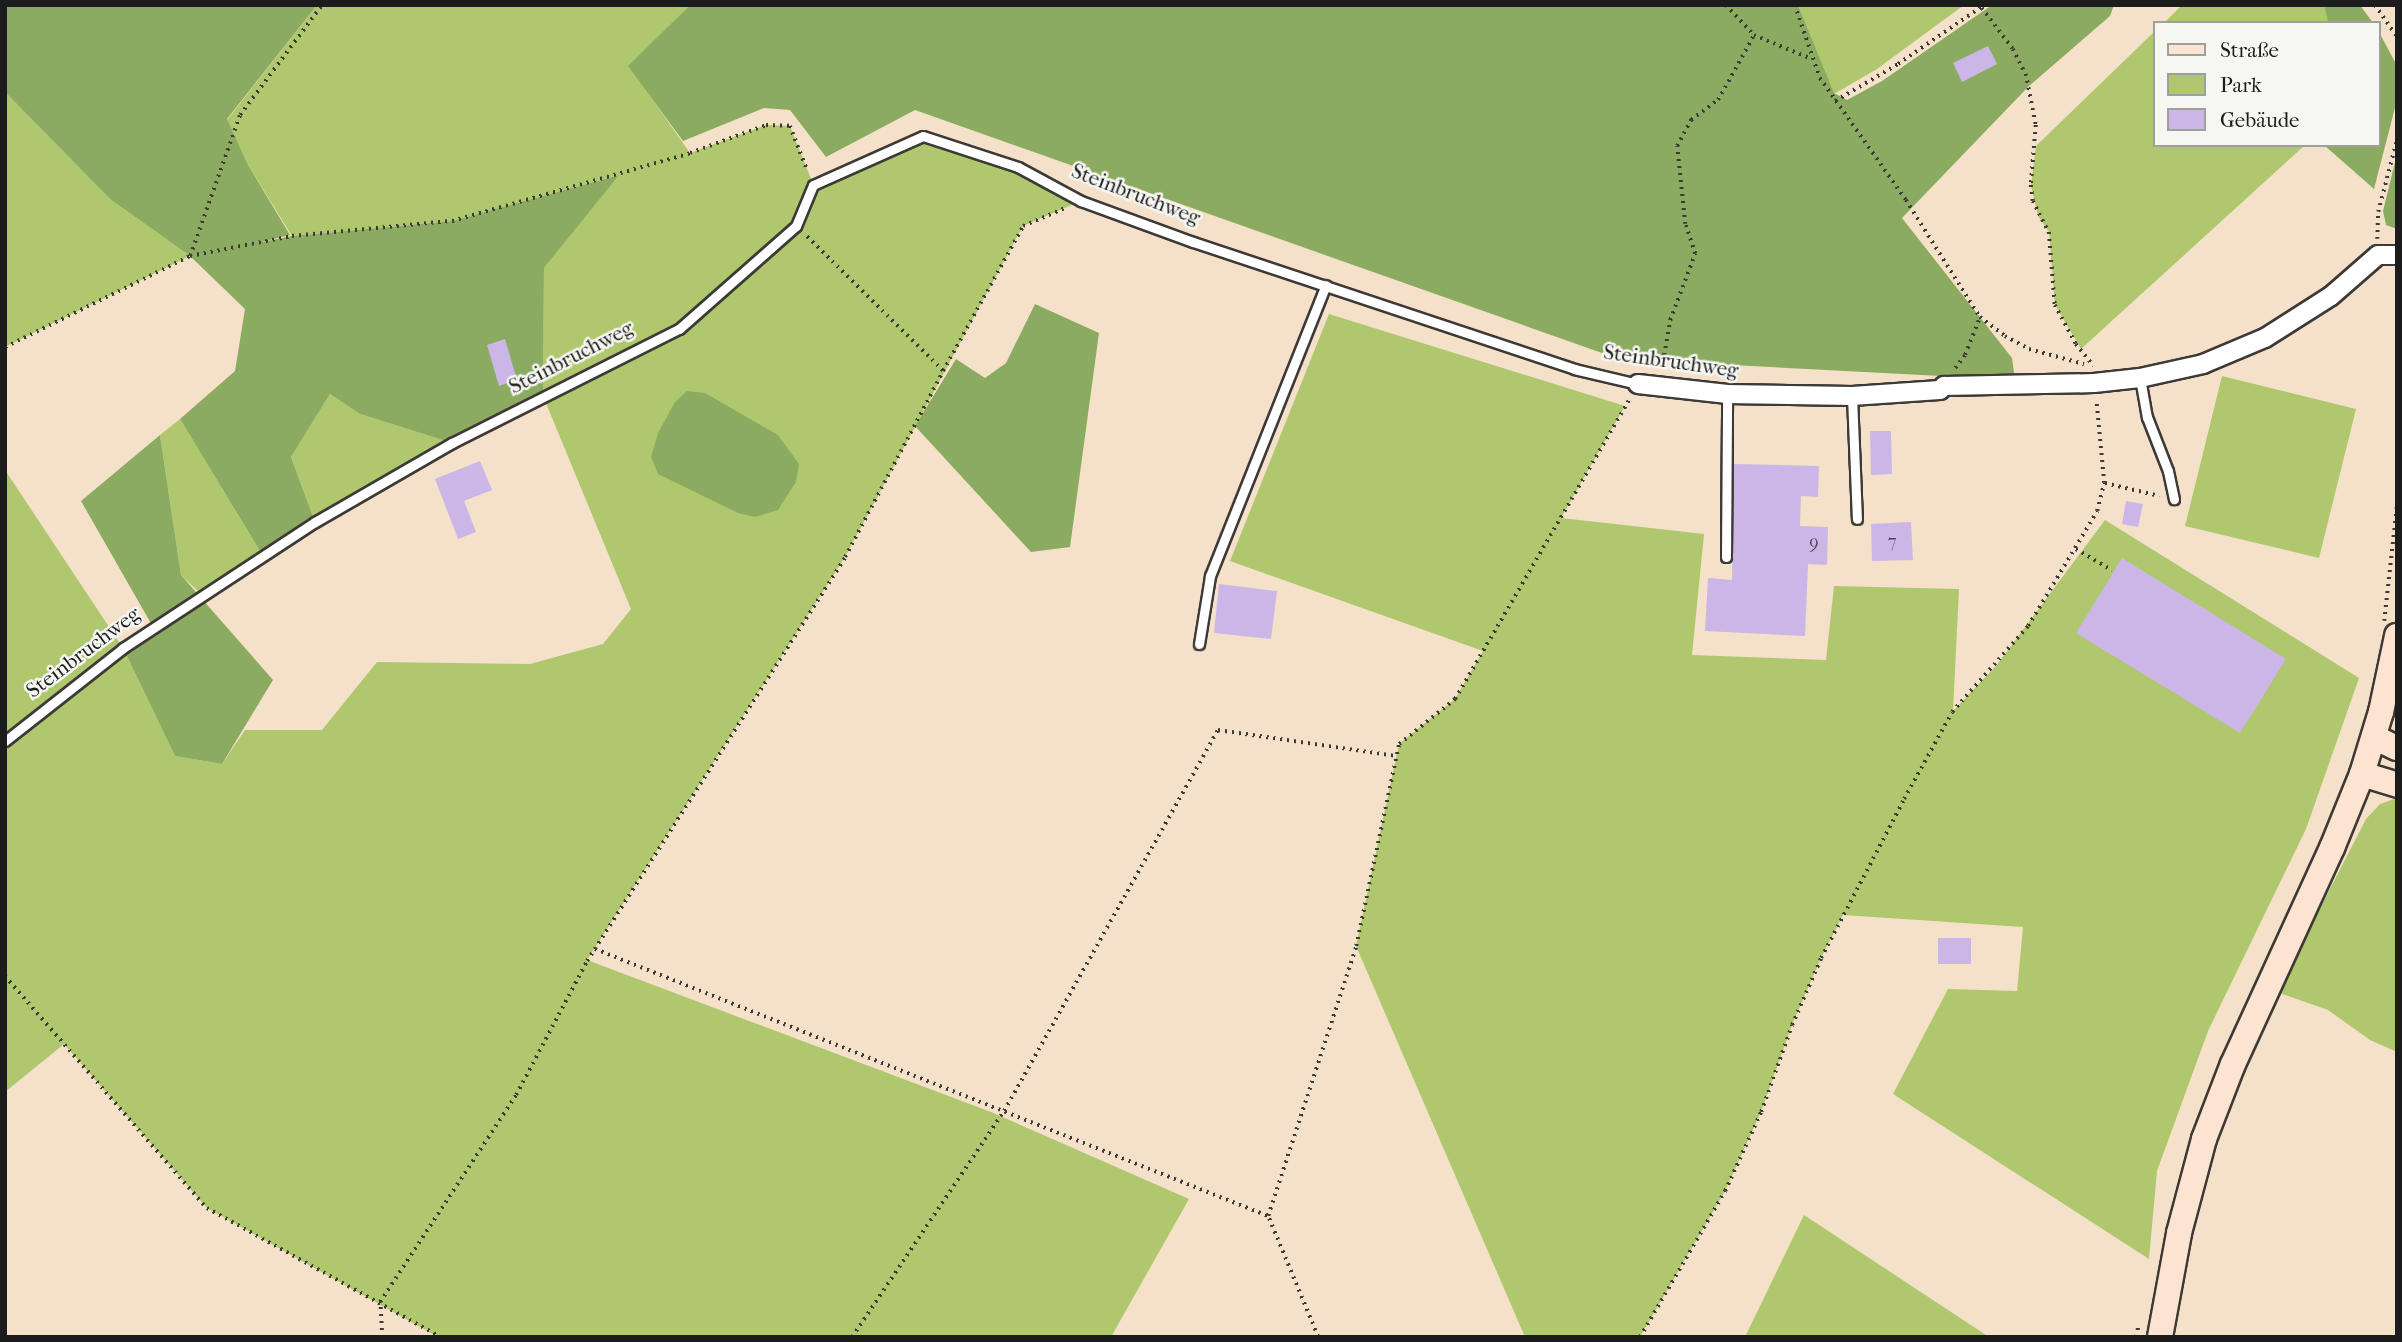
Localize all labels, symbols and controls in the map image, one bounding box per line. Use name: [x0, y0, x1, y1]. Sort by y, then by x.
legend: [2154, 21, 2381, 147]
text: Straße: [2220, 38, 2279, 62]
text: Park: [2220, 73, 2262, 97]
text: Gebäude: [2220, 108, 2300, 132]
street label: Steinbruchweg: [1068, 158, 1204, 230]
street label: Steinbruchweg: [505, 315, 637, 399]
street label: Steinbruchweg: [1602, 339, 1740, 383]
house number: 7: [1888, 531, 1896, 553]
house number: 9: [1809, 532, 1819, 554]
street label: Steinbruchweg: [21, 601, 145, 703]

